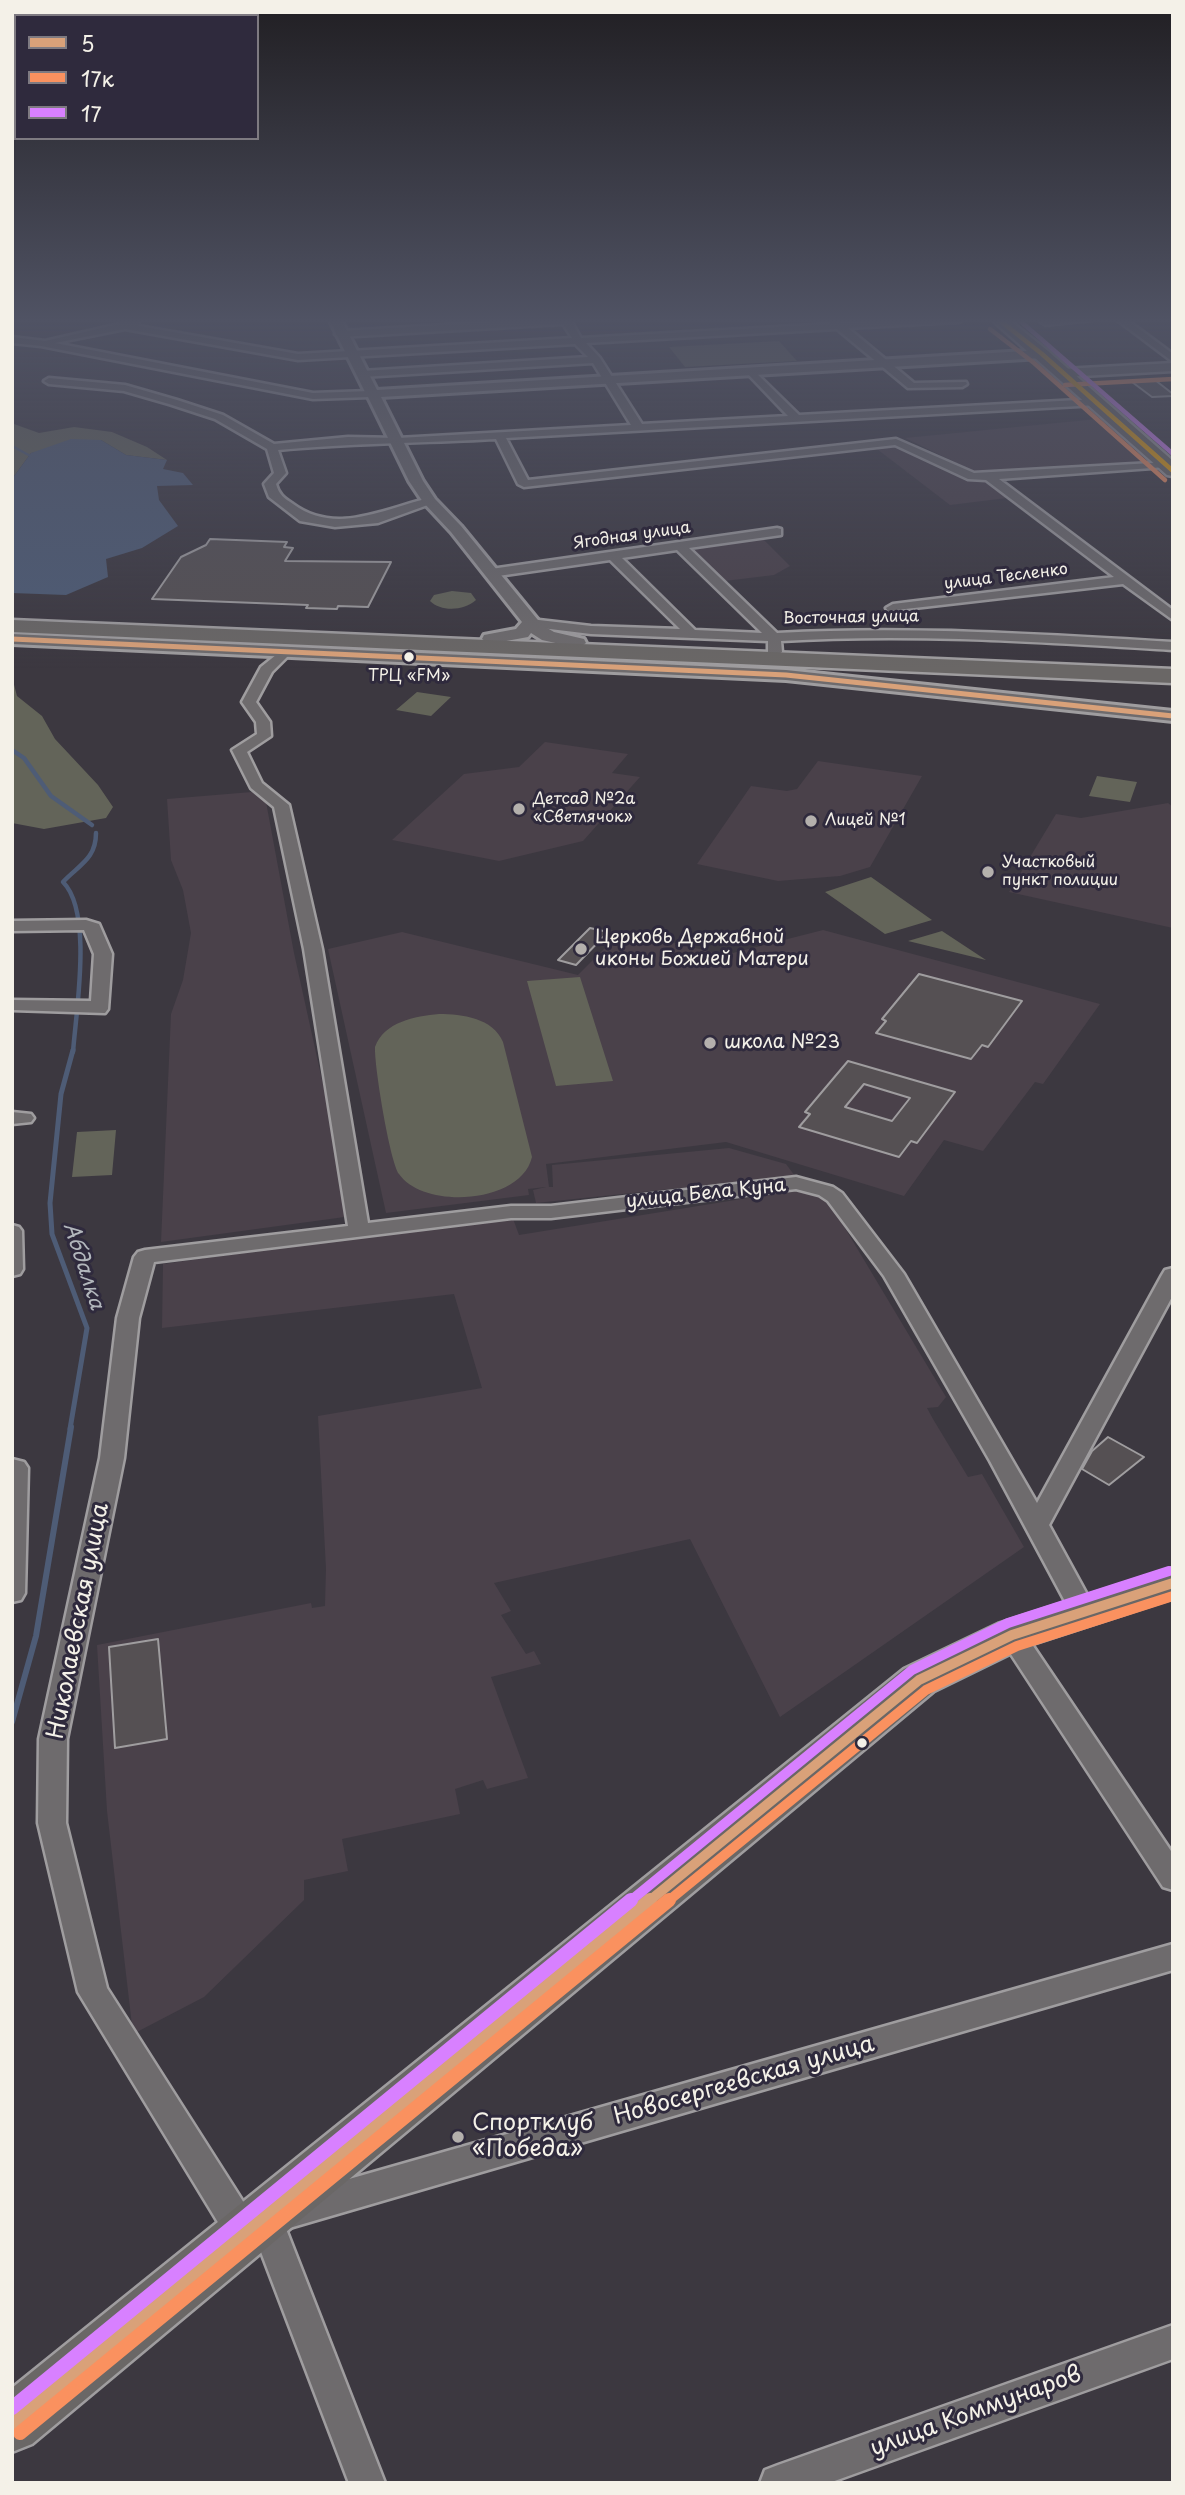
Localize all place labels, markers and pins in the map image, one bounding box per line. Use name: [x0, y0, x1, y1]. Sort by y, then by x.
marker: ТРЦ «FM»: [402, 650, 416, 664]
place label: ТРЦ «FM»: [368, 667, 450, 687]
place label: Детсад №2а «Светлячок»: [533, 790, 635, 828]
marker: Детсад №2а «Светлячок»: [511, 801, 527, 817]
place label: Лицей №1: [825, 811, 906, 831]
marker: Лицей №1: [803, 813, 819, 829]
place label: Участковый пункт полиции: [1002, 853, 1118, 891]
marker: Участковый пункт полиции: [980, 864, 996, 880]
place label: Церковь Державной иконы Божией Матери: [595, 927, 809, 971]
marker: Церковь Державной иконы Божией Матери: [573, 941, 589, 957]
place label: школа №23: [724, 1032, 840, 1054]
marker: школа №23: [702, 1035, 718, 1051]
unlabelled marker: [855, 1736, 869, 1750]
place label: Спортклуб «Победа»: [472, 2110, 593, 2164]
marker: Спортклуб «Победа»: [450, 2129, 466, 2145]

